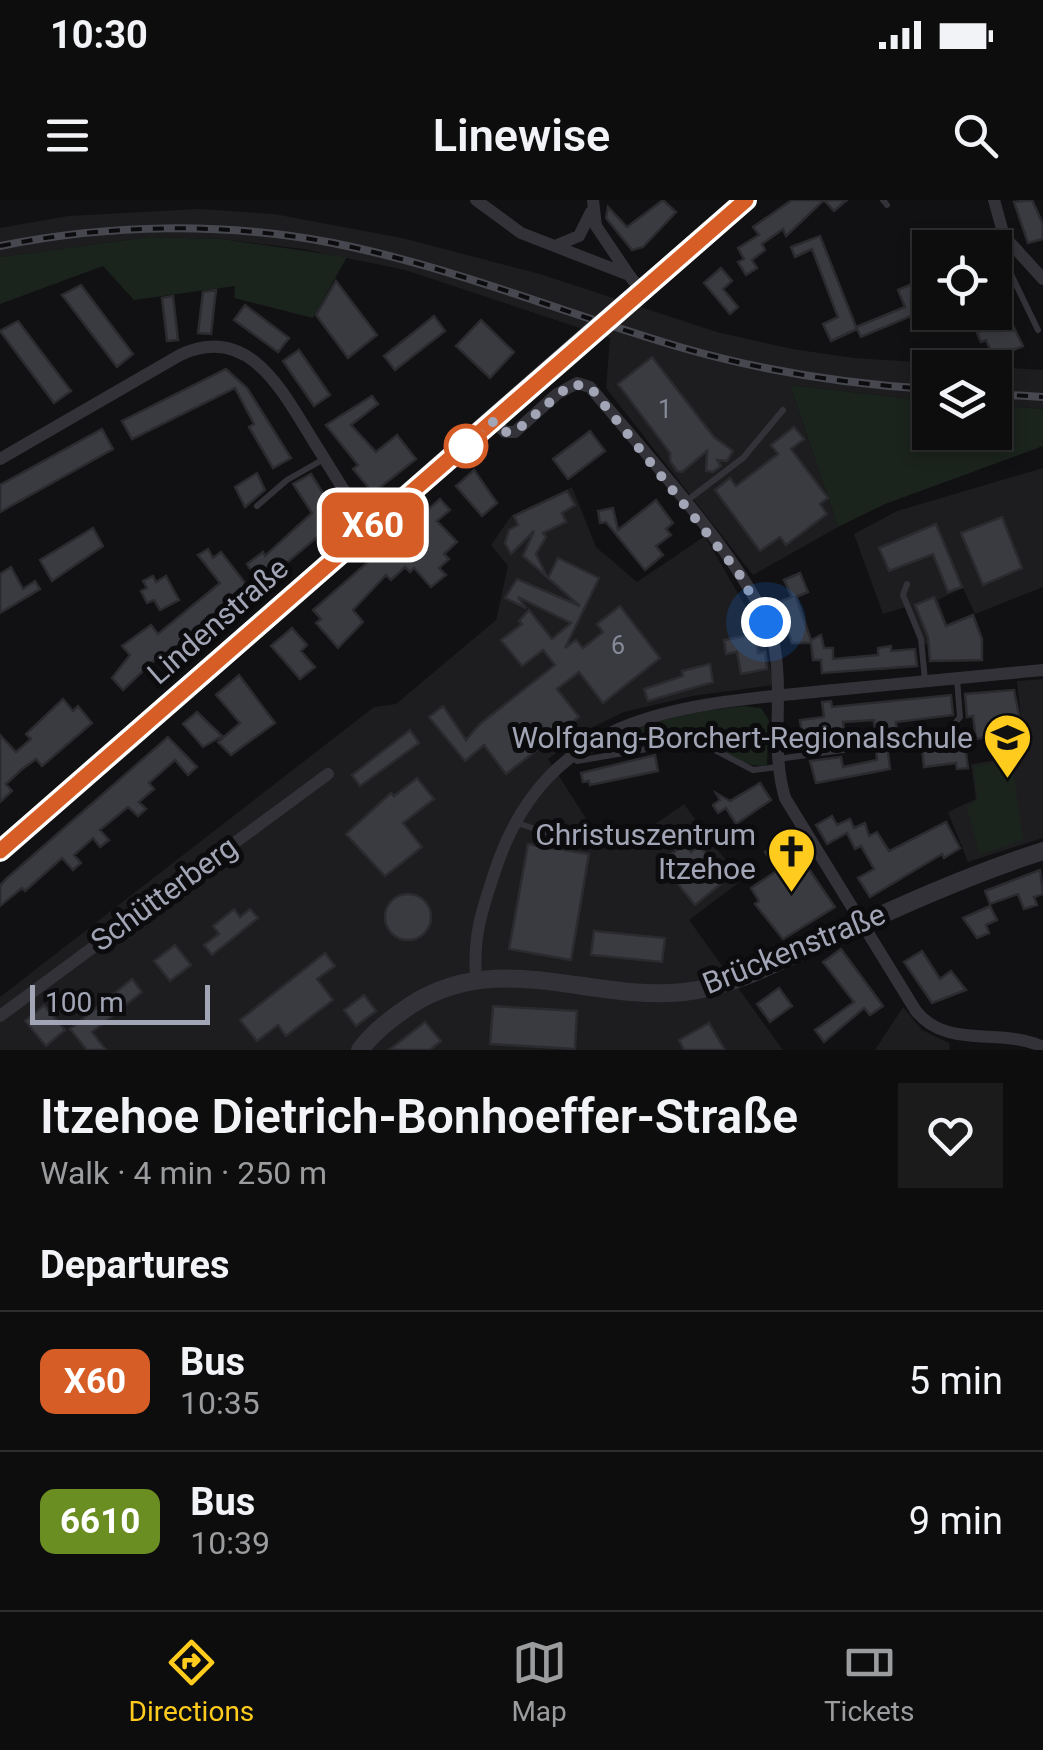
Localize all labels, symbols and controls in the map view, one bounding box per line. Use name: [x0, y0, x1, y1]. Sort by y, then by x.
text: 10:30: [50, 13, 148, 57]
icon: menu: [40, 108, 95, 163]
icon: search: [948, 108, 1003, 163]
text: Linewise: [433, 109, 610, 162]
map controls: [912, 230, 1012, 450]
button: locate: [912, 230, 1012, 330]
button: layers: [912, 350, 1012, 450]
house number: 1: [658, 395, 672, 424]
unlabelled marker: [445, 425, 487, 467]
line badge: X60: [316, 492, 430, 558]
text: X60: [342, 505, 404, 546]
street label: Lindenstraße: [140, 550, 295, 691]
your location: [741, 597, 791, 647]
house number: 6: [611, 631, 625, 660]
school or university icon: Wolfgang-Borchert-Regionalschule: [982, 712, 1034, 780]
place label: Wolfgang-Borchert-Regionalschule: [511, 720, 973, 755]
place label: Christuszentrum Itzehoe: [535, 817, 756, 886]
church icon: Christuszentrum Itzehoe: [765, 826, 817, 894]
street label: Schütterberg: [84, 829, 243, 958]
street label: Brückenstraße: [698, 896, 890, 1001]
scale bar: [30, 980, 210, 1024]
text: 100 m: [45, 986, 124, 1019]
button: heart: [898, 1083, 1003, 1188]
text: Itzehoe Dietrich-Bonhoeffer-Straße: [40, 1088, 798, 1145]
text: Walk · 4 min · 250 m: [40, 1154, 327, 1192]
text: Departures: [40, 1243, 230, 1287]
text: Bus: [180, 1340, 245, 1384]
text: 5 min: [909, 1359, 1003, 1403]
text: X60: [64, 1361, 126, 1402]
text: 10:35: [180, 1384, 260, 1422]
text: Bus: [190, 1480, 255, 1524]
text: 9 min: [909, 1499, 1003, 1543]
text: 6610: [60, 1501, 140, 1542]
text: 10:39: [190, 1524, 270, 1562]
tab: Directions: [129, 1635, 254, 1728]
tab: Map: [511, 1635, 567, 1728]
tab: Tickets: [824, 1635, 914, 1728]

